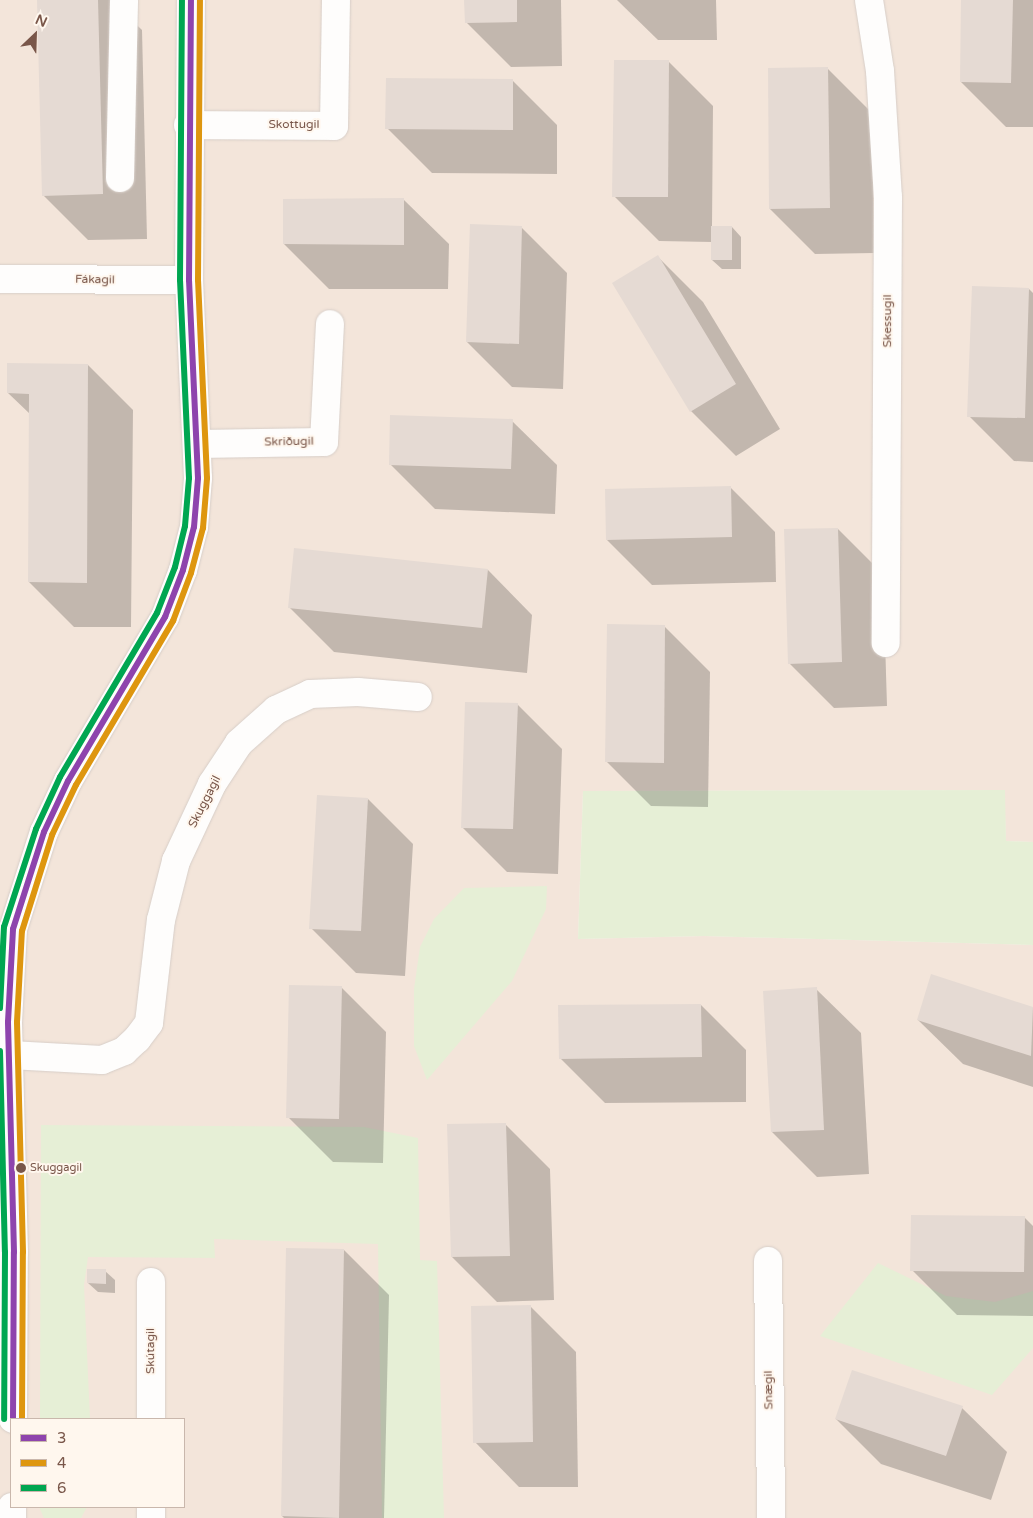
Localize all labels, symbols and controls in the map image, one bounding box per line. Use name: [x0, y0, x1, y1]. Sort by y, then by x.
north arrow: [10, 10, 60, 60]
text: N: [33, 11, 50, 31]
street label: Skottugil: [269, 118, 319, 132]
street label: Fákagil: [75, 272, 115, 288]
street label: Skessugil: [881, 295, 895, 347]
street label: Skriðugil: [264, 434, 314, 450]
street label: Skuggagil: [186, 774, 224, 830]
place label: Skuggagil: [30, 1161, 82, 1175]
marker: Skuggagil: [16, 1163, 26, 1173]
street label: Skútagil: [144, 1328, 158, 1374]
street label: Snægil: [761, 1370, 777, 1410]
legend: [10, 1418, 185, 1508]
text: 3: [57, 1429, 66, 1447]
text: 4: [57, 1454, 66, 1472]
text: 6: [57, 1479, 66, 1497]

